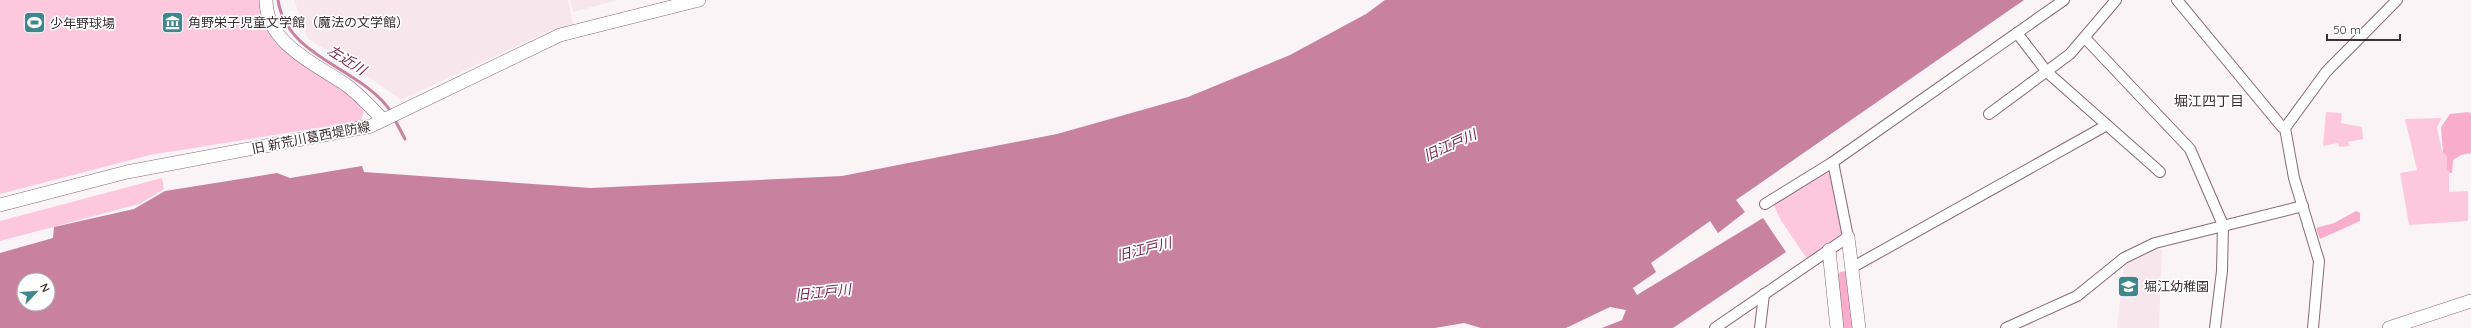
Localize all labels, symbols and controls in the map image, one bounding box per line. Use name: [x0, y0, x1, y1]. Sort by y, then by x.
museum icon: 角野栄子児童文学館（魔法の文学館）: [160, 9, 186, 35]
sports icon: 少年野球場: [22, 10, 48, 36]
place label: 角野栄子児童文学館（魔法の文学館）: [188, 14, 409, 30]
place label: 少年野球場: [50, 15, 115, 31]
scale bar: [2327, 16, 2400, 42]
text: 50 m: [2333, 22, 2361, 37]
water label: 左近川: [324, 41, 371, 80]
district label: 堀江四丁目: [2174, 92, 2244, 110]
street label: 旧 新荒川葛西堤防線: [250, 118, 372, 156]
water label: 旧江戸川: [1421, 125, 1481, 165]
water label: 旧江戸川: [1115, 233, 1175, 265]
north arrow: [16, 272, 56, 312]
school or university icon: 堀江幼稚園: [2115, 273, 2141, 299]
place label: 堀江幼稚園: [2144, 278, 2209, 294]
water label: 旧江戸川: [794, 280, 854, 304]
text: N: [37, 281, 53, 294]

